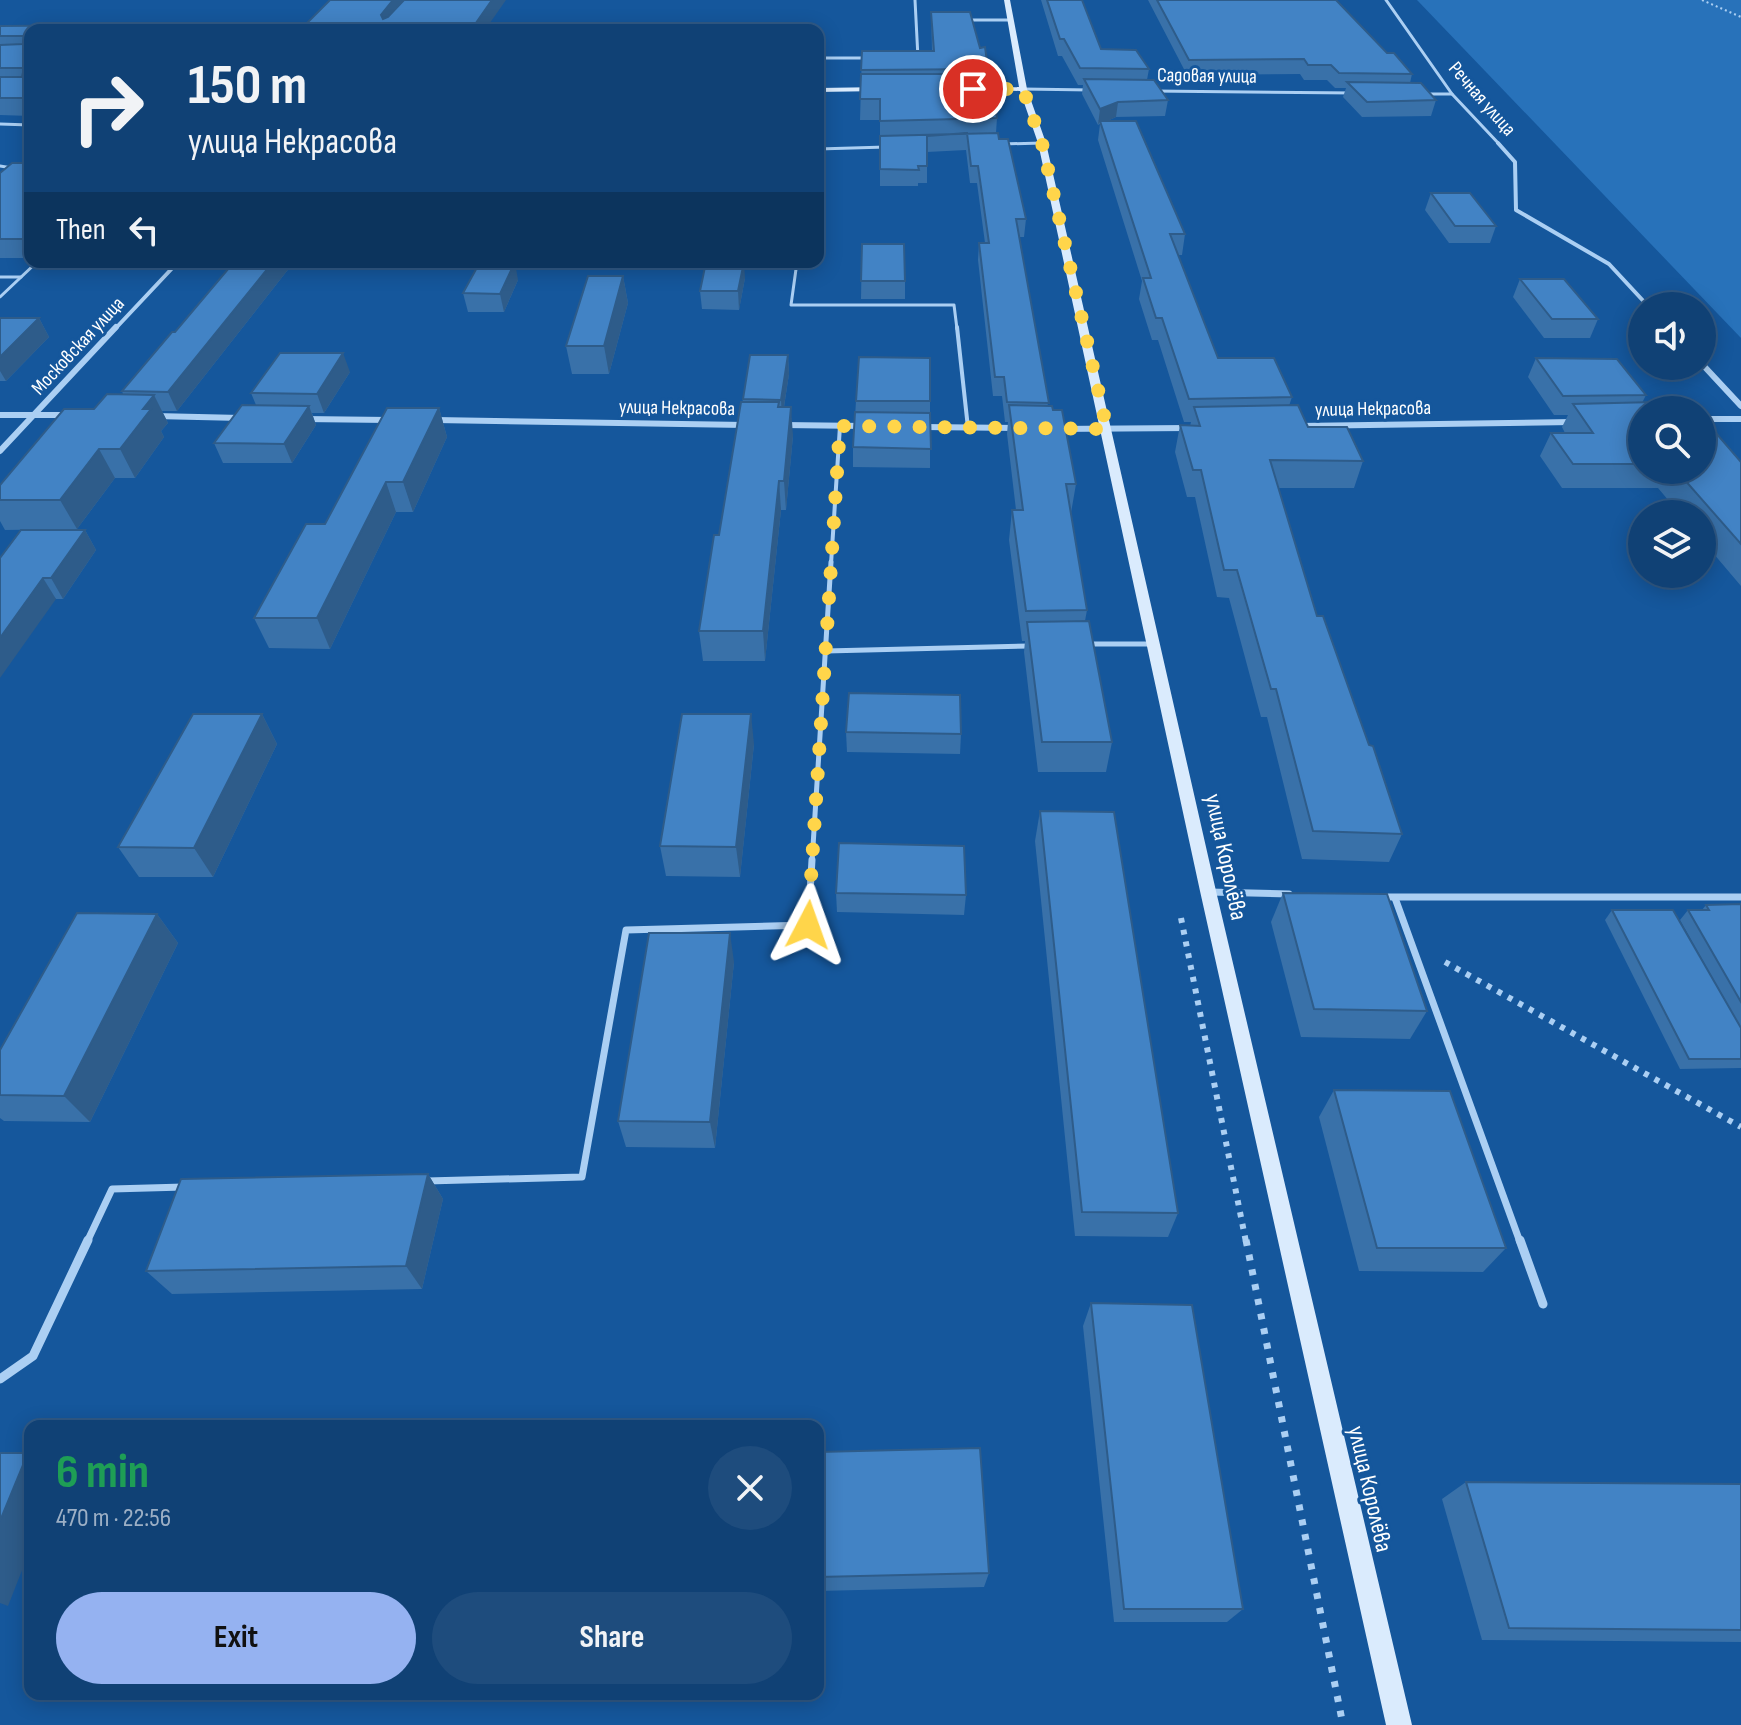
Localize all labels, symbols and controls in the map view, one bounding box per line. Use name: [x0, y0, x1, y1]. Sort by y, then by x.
text: 150 m: [188, 53, 307, 120]
pin: [939, 55, 1007, 123]
icon: right: [56, 56, 160, 160]
street label: Речная улица: [1443, 57, 1521, 141]
street label: Садовая улица: [1157, 63, 1257, 89]
icon: arrive: [951, 67, 995, 111]
text: улица Некрасова: [188, 121, 397, 164]
icon: left: [122, 208, 166, 252]
text: Then: [56, 212, 106, 248]
street label: Московская улица: [26, 292, 130, 400]
map controls: [1628, 292, 1716, 588]
button: sound: [1628, 292, 1716, 380]
street label: улица Некрасова: [619, 395, 735, 421]
street label: улица Некрасова: [1315, 396, 1431, 422]
button: search: [1628, 396, 1716, 484]
button: layers: [1628, 500, 1716, 588]
street label: улица Королёва: [1198, 791, 1254, 923]
position arrow: [766, 883, 850, 967]
street label: улица Королёва: [1341, 1423, 1399, 1555]
text: 6 min: [56, 1444, 149, 1501]
button: close: [708, 1446, 792, 1530]
text: 470 m · 22:56: [56, 1503, 171, 1534]
button: Exit: [56, 1592, 416, 1684]
button: Share: [432, 1592, 792, 1684]

